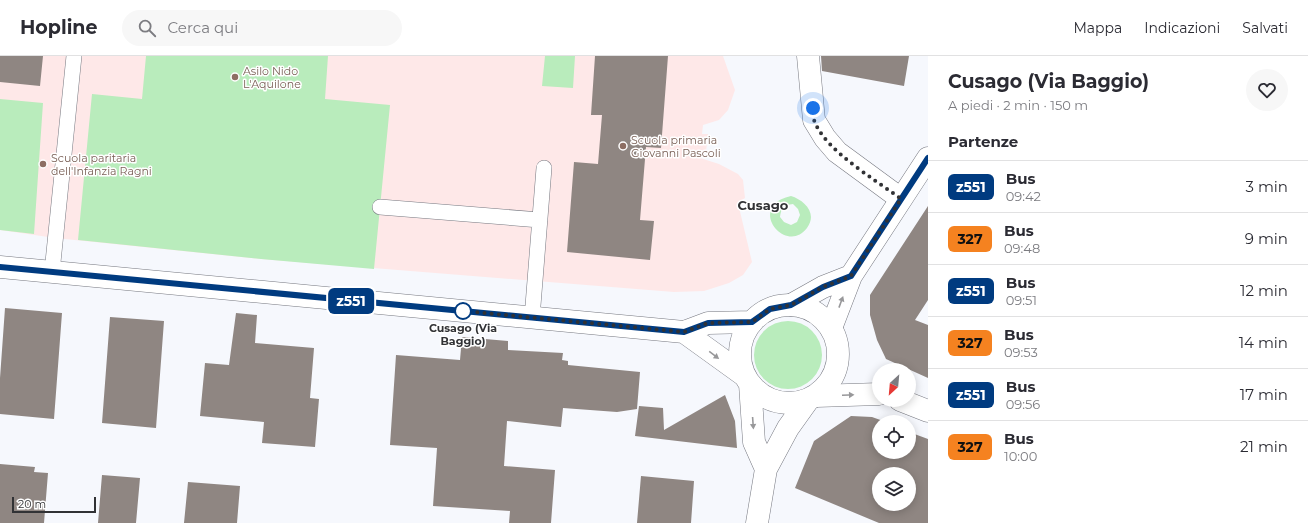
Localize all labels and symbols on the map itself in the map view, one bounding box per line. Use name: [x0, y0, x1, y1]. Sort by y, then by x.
place label: Asilo Nido L'Aquilone: [243, 64, 301, 91]
marker: Asilo Nido L'Aquilone: [230, 72, 240, 82]
your location: [803, 98, 823, 118]
place label: Scuola primaria Giovanni Pascoli: [631, 133, 721, 160]
marker: Scuola primaria Giovanni Pascoli: [618, 141, 628, 151]
place label: Scuola paritaria dell'Infanzia Ragni: [51, 151, 152, 178]
marker: Scuola paritaria dell'Infanzia Ragni: [38, 159, 48, 169]
district label: Cusago: [738, 197, 789, 213]
line badge: z551: [323, 288, 379, 314]
one-way arrow: [838, 295, 844, 307]
marker: Cusago (Via Baggio): [454, 302, 472, 320]
place label: Cusago (Via Baggio): [429, 321, 497, 348]
one-way arrow: [709, 351, 720, 359]
north arrow: [872, 363, 916, 407]
one-way arrow: [842, 392, 855, 398]
one-way arrow: [749, 417, 756, 429]
scale bar: [12, 495, 96, 514]

